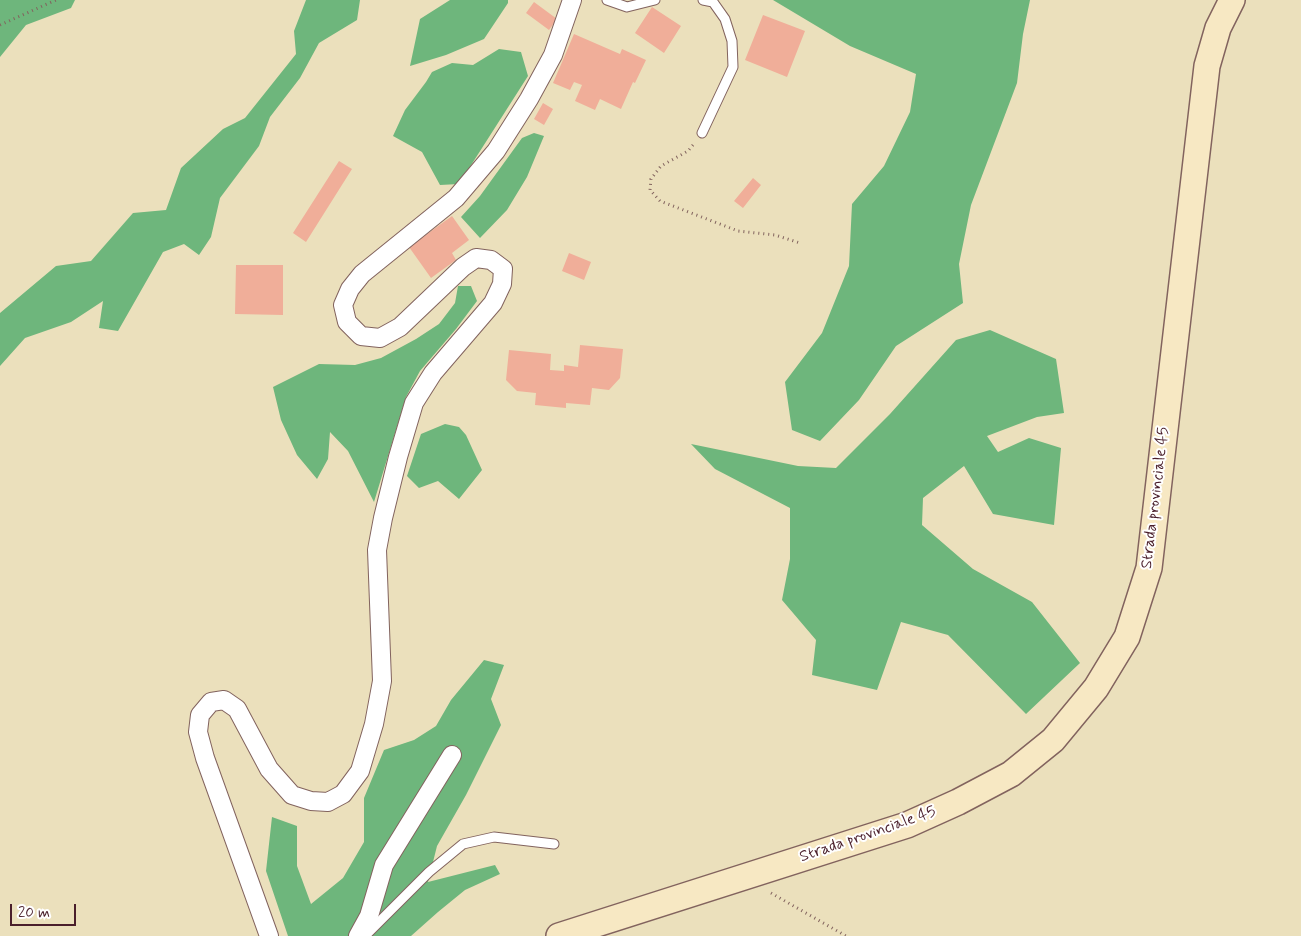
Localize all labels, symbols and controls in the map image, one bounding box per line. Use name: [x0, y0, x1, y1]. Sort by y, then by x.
street label: Strada provinciale 45: [1138, 426, 1174, 570]
street label: Strada provinciale 45: [797, 803, 939, 867]
scale bar: [12, 894, 79, 926]
text: 20 m: [18, 903, 50, 923]

